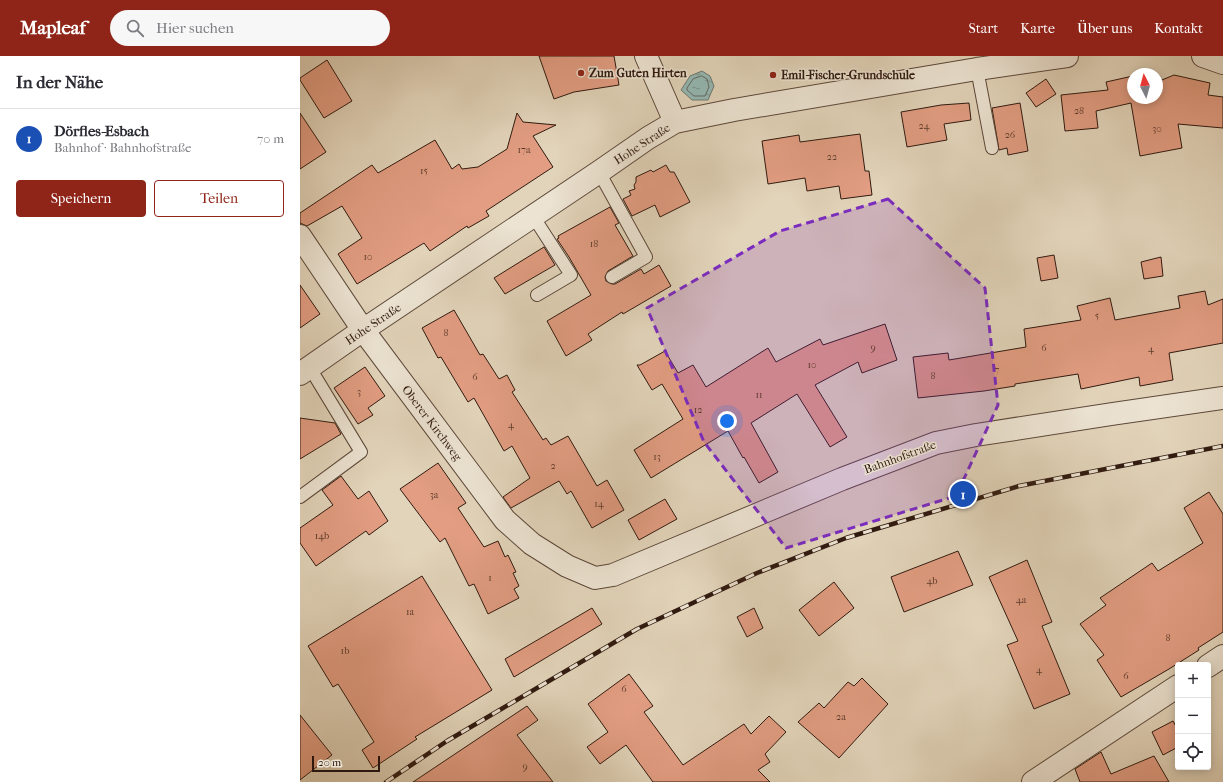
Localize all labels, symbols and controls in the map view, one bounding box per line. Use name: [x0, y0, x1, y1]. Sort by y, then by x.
search box: [110, 10, 390, 46]
text: Mapleaf: [20, 17, 86, 39]
icon: search: [124, 17, 146, 39]
text: Hier suchen: [156, 19, 234, 37]
text: Start: [969, 20, 998, 37]
text: Karte: [1020, 20, 1055, 37]
text: Über uns: [1077, 20, 1132, 37]
text: Kontakt: [1154, 20, 1203, 37]
place label: Zum Guten Hirten: [589, 66, 688, 80]
marker: Zum Guten Hirten: [576, 68, 586, 78]
place label: Emil-Fischer-Grundschule: [781, 68, 915, 82]
north arrow: [1127, 68, 1163, 104]
marker: Emil-Fischer-Grundschule: [768, 70, 778, 80]
text: In der Nähe: [16, 72, 103, 92]
house number: 28: [1074, 105, 1084, 117]
house number: 24: [918, 120, 931, 132]
street label: Hohe Straße: [611, 121, 673, 167]
text: Dörfles-Esbach: [54, 122, 149, 140]
house number: 30: [1152, 123, 1162, 135]
house number: 26: [1005, 129, 1016, 141]
text: 1: [27, 131, 31, 146]
text: 70 m: [257, 131, 284, 146]
text: Bahnhof · Bahnhofstraße: [54, 140, 191, 155]
house number: 17a: [517, 144, 531, 156]
house number: 22: [827, 151, 837, 163]
house number: 15: [420, 165, 428, 177]
button: Speichern: [16, 180, 146, 217]
button: Teilen: [154, 180, 284, 217]
house number: 18: [590, 238, 598, 250]
house number: 10: [363, 251, 373, 263]
street label: Hohe Straße: [342, 300, 404, 348]
house number: 5: [1095, 310, 1099, 322]
house number: 8: [443, 327, 449, 339]
house number: 9: [870, 342, 876, 354]
house number: 6: [1041, 342, 1047, 354]
house number: 4: [1148, 343, 1155, 355]
house number: 10: [807, 359, 817, 371]
house number: 7: [995, 364, 1000, 376]
house number: 8: [930, 370, 936, 382]
house number: 6: [472, 371, 478, 383]
street label: Oberer Kirchweg: [399, 383, 465, 464]
house number: 3: [357, 386, 361, 398]
house number: 11: [755, 389, 763, 401]
house number: 12: [694, 404, 702, 416]
your location: [717, 411, 737, 431]
house number: 4: [508, 419, 515, 431]
street label: Bahnhofstraße: [862, 437, 938, 477]
house number: 13: [653, 451, 661, 463]
house number: 2: [550, 460, 556, 472]
pin: 1: [950, 479, 976, 509]
house number: 3a: [430, 489, 439, 501]
house number: 14: [594, 498, 605, 510]
house number: 14b: [315, 530, 329, 542]
house number: 1: [488, 572, 492, 584]
house number: 4b: [926, 575, 938, 587]
house number: 4a: [1016, 594, 1027, 606]
house number: 1a: [406, 606, 414, 618]
house number: 8: [1165, 632, 1171, 644]
house number: 1b: [341, 645, 349, 657]
map controls: [1175, 662, 1211, 770]
button: +: [1175, 662, 1211, 698]
house number: 4: [1036, 664, 1043, 676]
house number: 6: [1123, 670, 1129, 682]
house number: 6: [621, 683, 627, 695]
button: −: [1175, 698, 1211, 734]
house number: 2a: [836, 711, 846, 723]
button: locate: [1175, 734, 1211, 770]
scale bar: [312, 754, 380, 773]
text: 20 m: [318, 756, 341, 769]
house number: 9: [522, 761, 528, 773]

